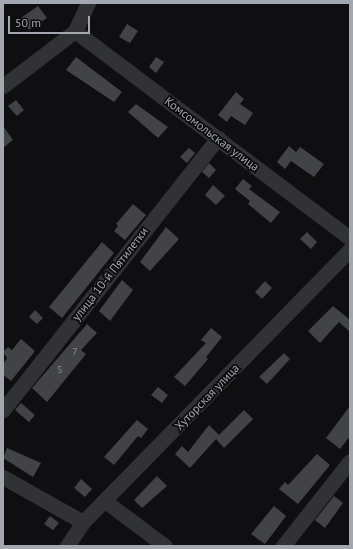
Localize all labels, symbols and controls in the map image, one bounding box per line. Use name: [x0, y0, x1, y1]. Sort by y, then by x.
scale bar: [10, 8, 92, 34]
text: 50 m: [15, 15, 41, 30]
street label: Комсомольская улица: [162, 94, 262, 174]
street label: улица 10-й Пятилетки: [69, 224, 151, 324]
house number: 7: [72, 346, 78, 358]
street label: Хуторская улица: [172, 361, 242, 433]
house number: 5: [57, 364, 63, 376]

